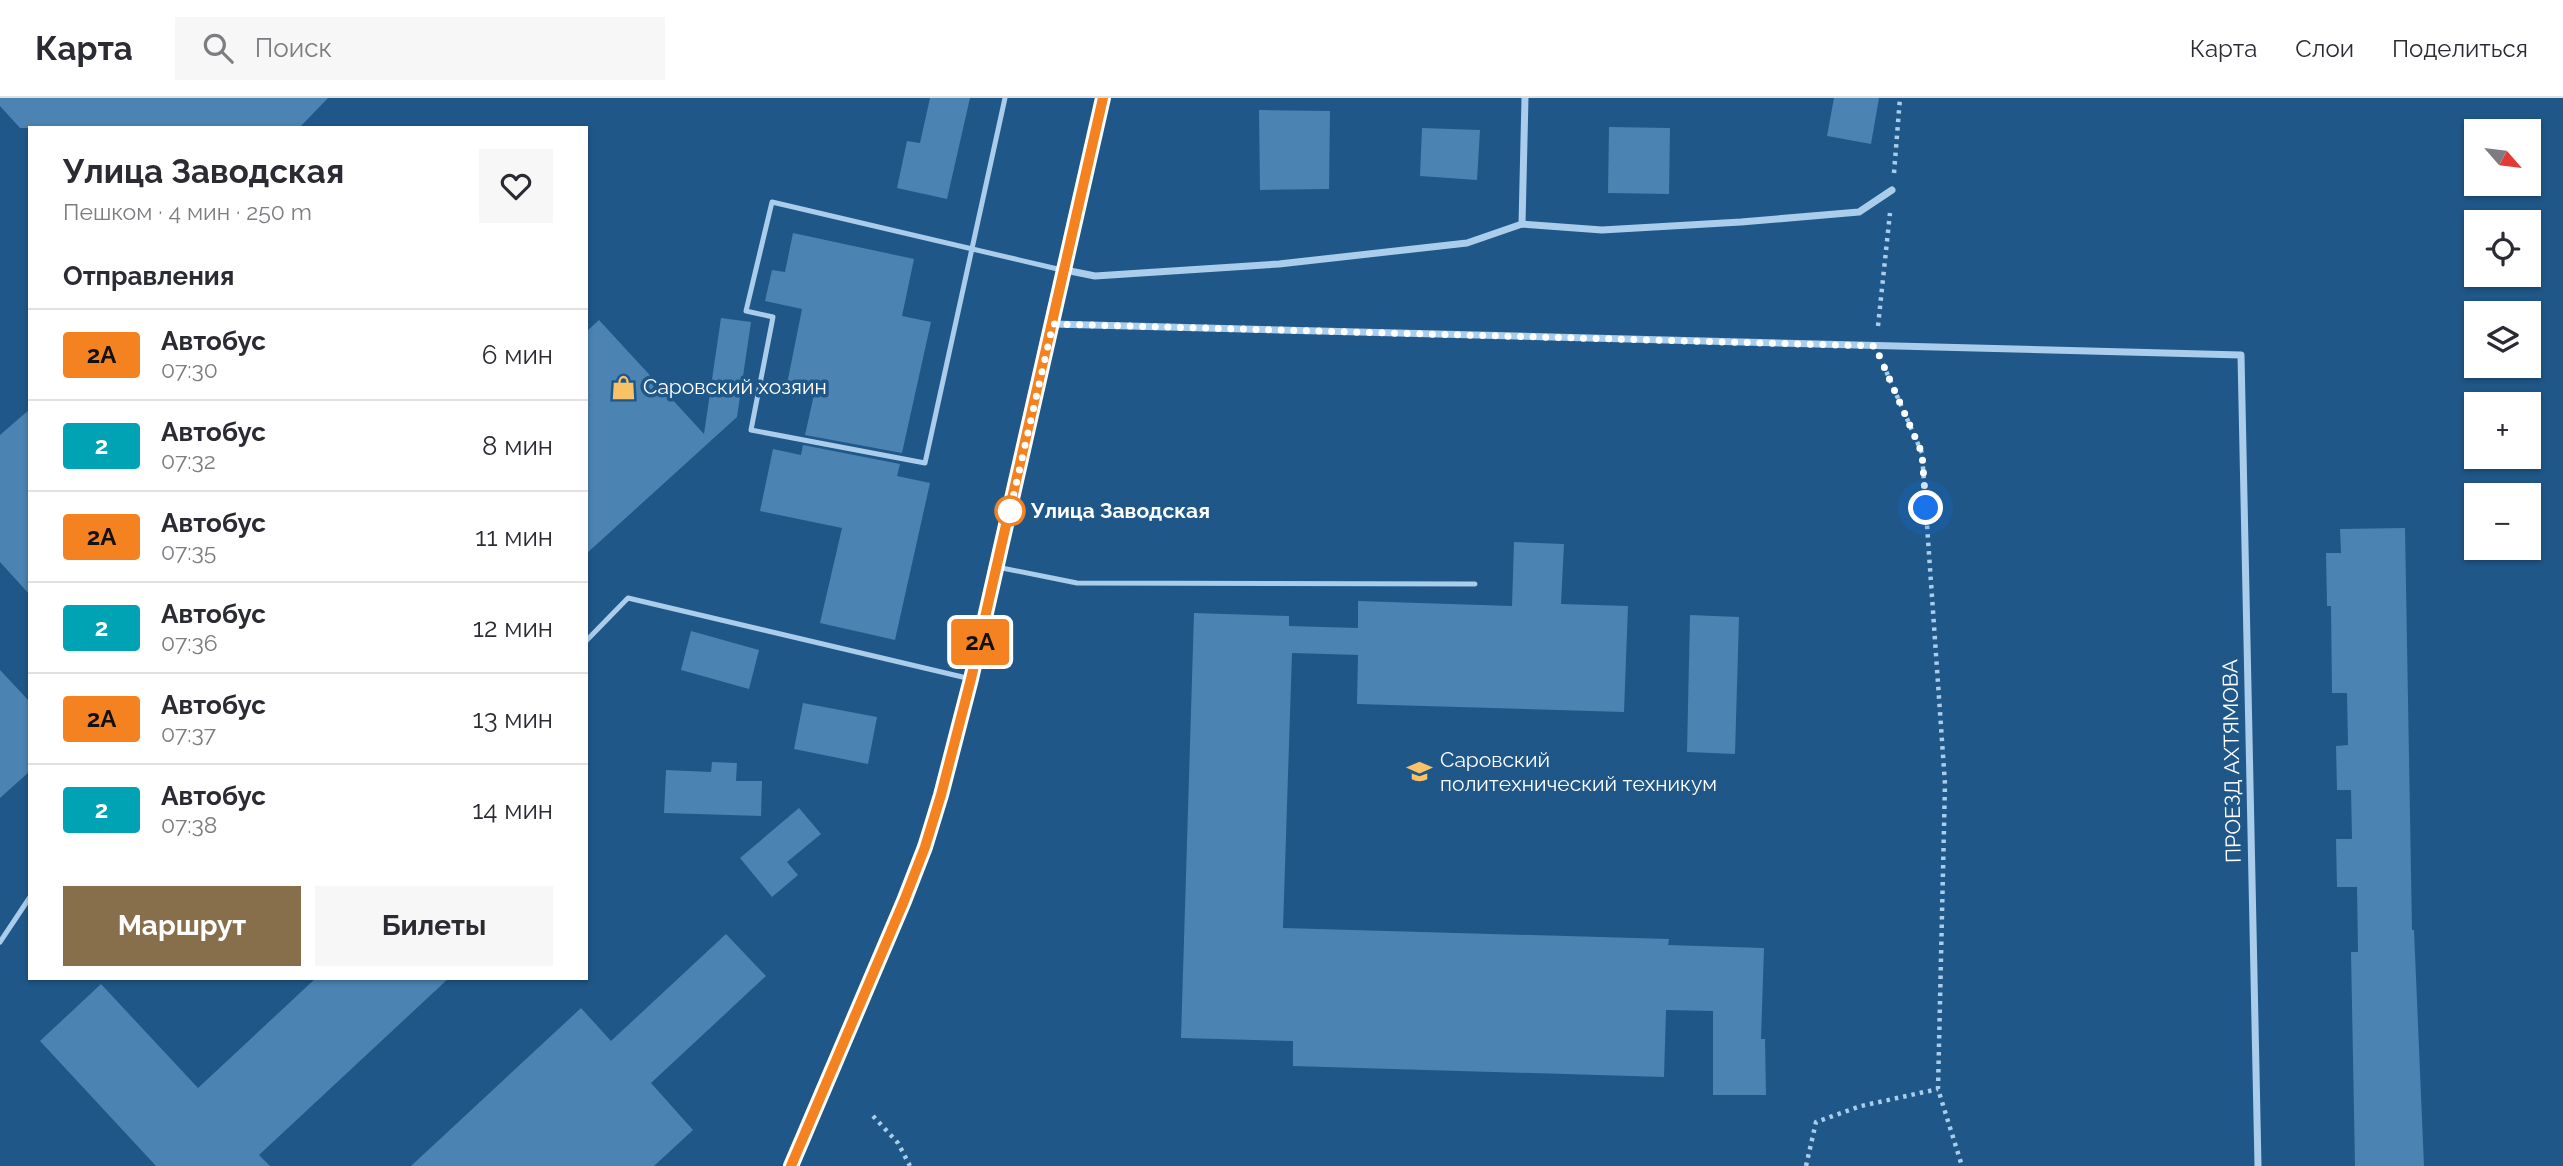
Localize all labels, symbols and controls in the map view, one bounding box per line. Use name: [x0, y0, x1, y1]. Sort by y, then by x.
search box: [175, 17, 665, 80]
text: Карта: [35, 29, 133, 68]
icon: search: [199, 29, 237, 67]
text: Поиск: [255, 33, 332, 63]
text: Карта: [2190, 34, 2257, 63]
text: Слои: [2295, 34, 2354, 63]
text: Поделиться: [2392, 34, 2528, 63]
north arrow: [2464, 119, 2541, 196]
map controls: [2464, 119, 2541, 560]
button: heart: [479, 149, 553, 223]
text: Улица Заводская: [63, 152, 344, 191]
text: Пешком · 4 мин · 250 m: [63, 198, 312, 225]
button: locate: [2464, 210, 2541, 287]
text: Отправления: [63, 261, 234, 291]
button: layers: [2464, 301, 2541, 378]
text: Автобус: [161, 326, 266, 356]
text: 2А: [87, 340, 116, 369]
text: 6 мин: [482, 340, 553, 370]
text: 07:30: [161, 356, 218, 383]
shop icon: Саровский хозяин: [609, 373, 637, 401]
place label: Саровский хозяин: [643, 374, 827, 399]
button: +: [2464, 392, 2541, 469]
text: Автобус: [161, 417, 266, 447]
text: 2: [95, 431, 108, 460]
text: 8 мин: [482, 431, 553, 461]
text: 07:32: [161, 447, 216, 474]
button: −: [2464, 483, 2541, 560]
your location: [1908, 490, 1943, 525]
marker: Улица Заводская: [995, 496, 1025, 526]
place label: Улица Заводская: [1030, 498, 1210, 523]
text: Автобус: [161, 508, 266, 538]
text: 2А: [87, 522, 116, 551]
text: 11 мин: [475, 522, 553, 552]
text: 07:35: [161, 538, 216, 565]
text: Автобус: [161, 599, 266, 629]
text: 2: [95, 613, 108, 642]
text: 12 мин: [473, 613, 553, 643]
line badge: 2А: [948, 619, 1012, 665]
text: 2А: [965, 627, 995, 656]
text: 07:36: [161, 629, 218, 656]
street label: ПРОЕЗД АХТЯМОВА: [2217, 659, 2246, 863]
text: Автобус: [161, 690, 266, 720]
text: 2А: [87, 704, 116, 733]
text: 13 мин: [473, 704, 553, 734]
text: 07:37: [161, 720, 216, 747]
place label: Саровский политехнический техникум: [1440, 747, 1717, 796]
school or university icon: Саровский политехнический техникум: [1406, 758, 1434, 786]
text: Автобус: [161, 781, 266, 811]
text: 2: [95, 795, 108, 824]
text: 14 мин: [472, 795, 553, 825]
text: 07:38: [161, 811, 217, 838]
button: Маршрут: [63, 886, 301, 966]
button: Билеты: [315, 886, 553, 966]

